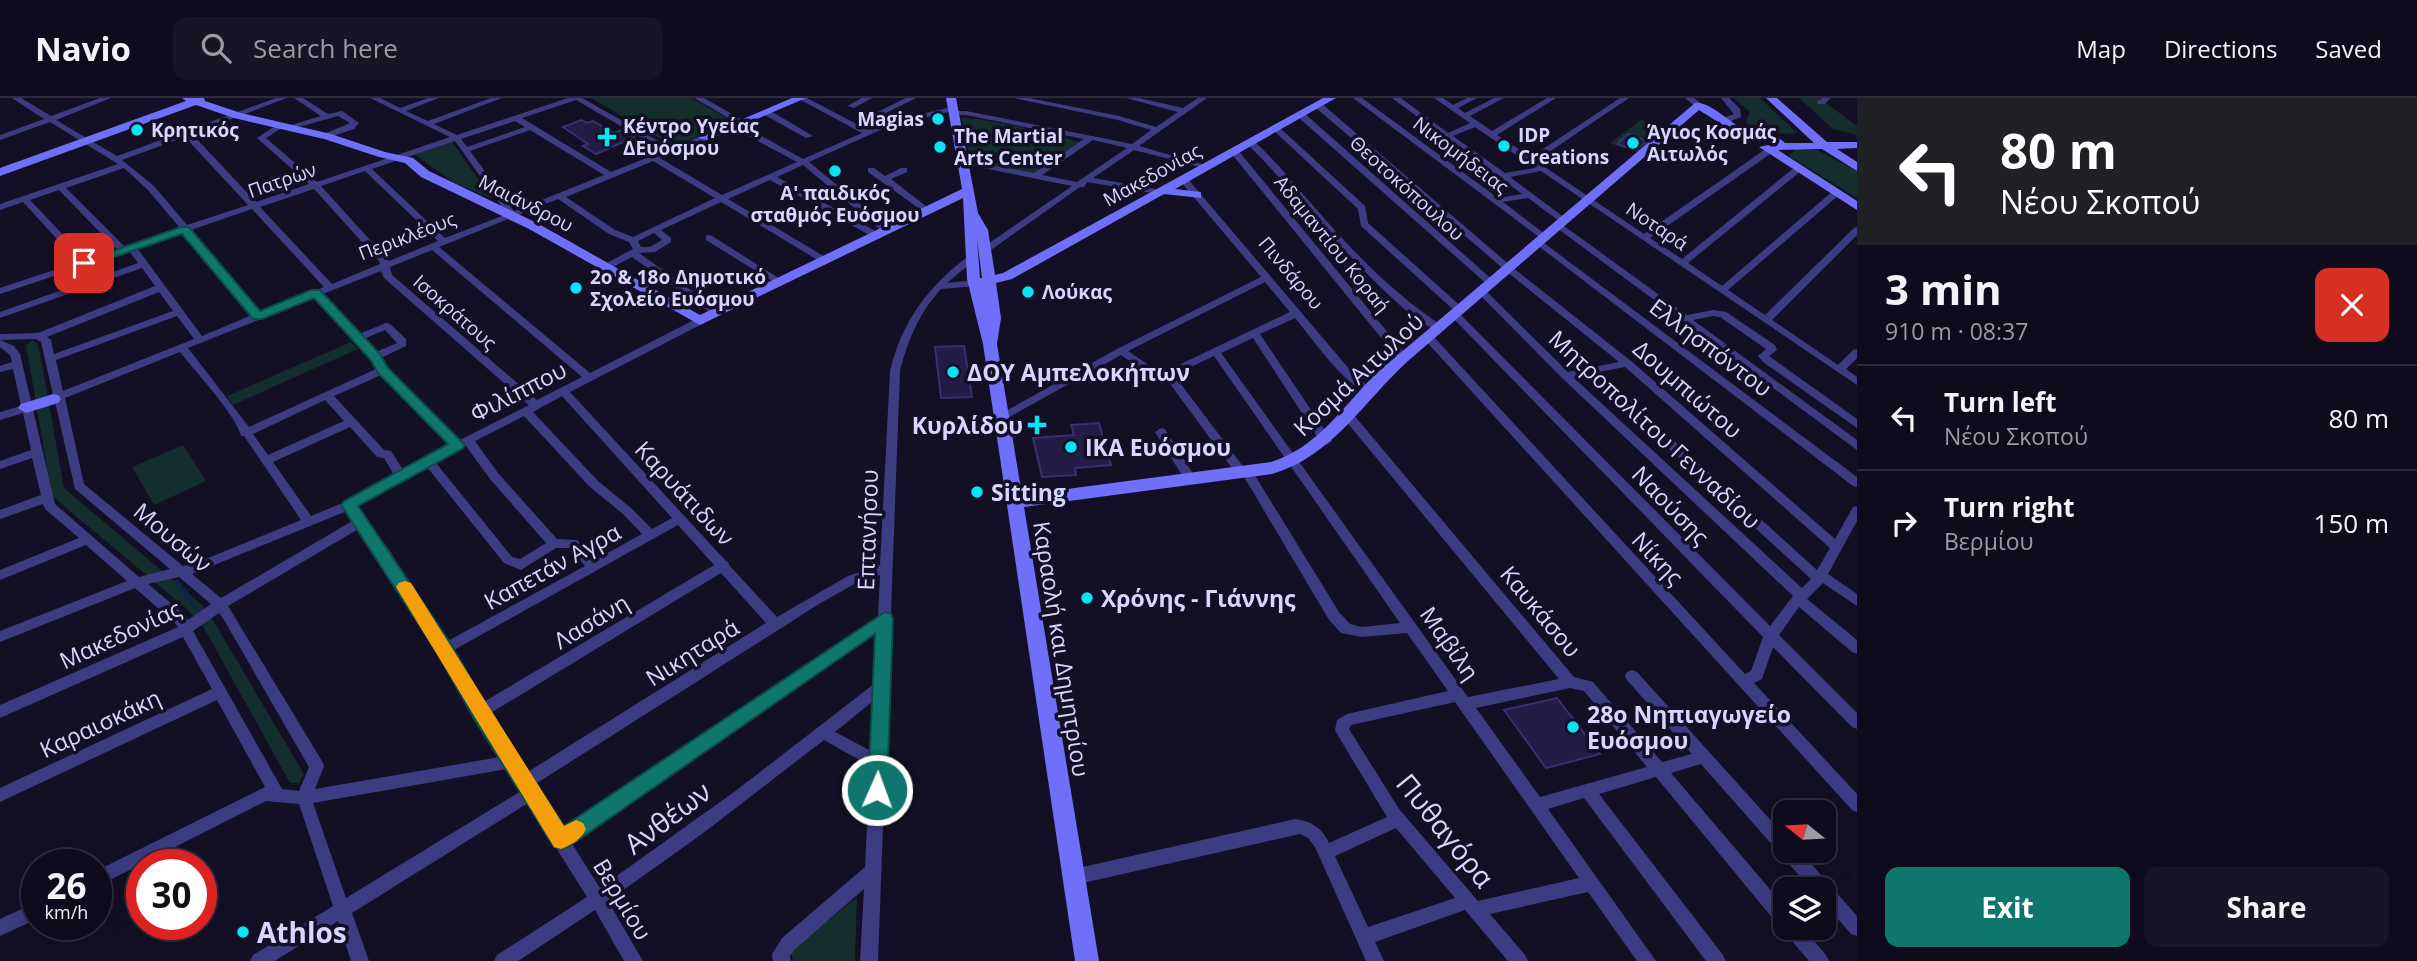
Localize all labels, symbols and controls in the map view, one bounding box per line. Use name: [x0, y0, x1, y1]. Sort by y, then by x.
search box: [173, 17, 663, 80]
text: Navio: [35, 26, 131, 71]
icon: search: [197, 29, 235, 67]
text: Search here: [253, 30, 398, 66]
text: Map: [2076, 32, 2126, 65]
text: Directions: [2164, 32, 2277, 65]
text: Saved: [2315, 32, 2382, 65]
place label: Magias: [857, 106, 924, 132]
marker: Magias: [930, 111, 946, 127]
street label: Νικομήδειας: [1408, 111, 1514, 199]
place label: Κέντρο Υγείας ΔΕυόσμου: [623, 113, 759, 161]
place label: Κρητικός: [151, 117, 239, 143]
text: 80 m: [2000, 117, 2117, 183]
place label: Άγιος Κοσμάς Αιτωλός: [1647, 119, 1777, 167]
marker: Κρητικός: [129, 122, 145, 138]
place label: IDP Creations: [1518, 122, 1609, 170]
place label: The Martial Arts Center: [954, 123, 1063, 171]
icon: left: [1885, 126, 1976, 217]
marker: Κέντρο Υγείας ΔΕυόσμου: [597, 127, 617, 147]
street label: Θεοτοκόπουλου: [1344, 130, 1470, 246]
marker: Άγιος Κοσμάς Αιτωλός: [1625, 135, 1641, 151]
street label: Μακεδονίας: [1098, 137, 1206, 213]
marker: IDP Creations: [1496, 138, 1512, 154]
marker: The Martial Arts Center: [932, 139, 948, 155]
street label: Πατρών: [244, 156, 320, 204]
marker: Α' παιδικός σταθμός Ευόσμου: [827, 163, 843, 179]
street label: Μαιάνδρου: [474, 168, 578, 238]
street label: Αδαμαντίου Κοραή: [1268, 170, 1396, 318]
place label: Α' παιδικός σταθμός Ευόσμου: [751, 180, 920, 228]
text: Νέου Σκοπού: [2000, 180, 2200, 223]
street label: Νοταρά: [1621, 196, 1693, 256]
street label: Περικλέους: [355, 206, 459, 266]
street label: Πινδάρου: [1253, 231, 1329, 315]
pin: [54, 233, 114, 293]
icon: arrive: [65, 244, 103, 282]
text: 3 min: [1885, 260, 2002, 317]
place label: 2ο & 18ο Δημοτικό Σχολείο Ευόσμου: [590, 264, 766, 312]
button: close: [2315, 268, 2389, 342]
street label: Ισοκράτους: [408, 269, 502, 355]
place label: Λούκας: [1042, 279, 1112, 305]
marker: 2ο & 18ο Δημοτικό Σχολείο Ευόσμου: [568, 280, 584, 296]
marker: Λούκας: [1020, 284, 1036, 300]
street label: Ελλησπόντου: [1643, 290, 1779, 404]
street label: Κοσμά Αιτωλού: [1286, 305, 1430, 443]
text: 910 m · 08:37: [1885, 315, 2028, 347]
street label: Μητροπολίτου Γενναδίου: [1542, 322, 1768, 536]
street label: Δουμπιώτου: [1627, 333, 1749, 445]
street label: Φιλίππου: [464, 353, 572, 429]
place label: ΔΟΥ Αμπελοκήπων: [967, 356, 1190, 388]
marker: ΔΟΥ Αμπελοκήπων: [945, 364, 961, 380]
text: Turn left: [1944, 384, 2056, 420]
icon: left: [1885, 399, 1923, 437]
text: 80 m: [2328, 400, 2389, 436]
place label: Κυρλίδου: [912, 409, 1023, 441]
marker: Κυρλίδου: [1029, 417, 1045, 433]
text: Νέου Σκοπού: [1944, 420, 2088, 452]
place label: ΙΚΑ Ευόσμου: [1085, 431, 1231, 463]
street label: Καρυάτιδων: [628, 434, 742, 552]
marker: ΙΚΑ Ευόσμου: [1063, 439, 1079, 455]
street label: Ναούσης: [1625, 458, 1717, 552]
street label: Επτανήσου: [849, 469, 885, 591]
place label: Sitting: [991, 476, 1066, 508]
marker: Sitting: [969, 484, 985, 500]
text: Turn right: [1944, 489, 2075, 525]
street label: Μουσών: [127, 495, 219, 579]
icon: right: [1885, 504, 1923, 542]
text: 150 m: [2314, 505, 2389, 541]
street label: Καπετάν Αγρα: [478, 515, 626, 617]
street label: Καραολή και Δημητρίου: [1026, 519, 1098, 779]
street label: Νίκης: [1625, 524, 1691, 592]
text: Βερμίου: [1944, 525, 2034, 557]
street label: Καυκάσου: [1493, 558, 1589, 664]
place label: Χρόνης - Γιάννης: [1101, 582, 1296, 614]
street label: Λασάνη: [547, 586, 635, 656]
marker: Χρόνης - Γιάννης: [1079, 590, 1095, 606]
street label: Μακεδονίας: [54, 592, 186, 676]
street label: Μαβίλη: [1413, 600, 1487, 686]
street label: Νικηταρά: [639, 611, 745, 693]
street label: Καραισκάκη: [34, 681, 166, 765]
place label: 28ο Νηπιαγωγείο Ευόσμου: [1587, 698, 1791, 756]
marker: 28ο Νηπιαγωγείο Ευόσμου: [1565, 719, 1581, 735]
position arrow: [840, 753, 914, 827]
street label: Πυθαγόρα: [1388, 765, 1504, 895]
street label: Ανθέων: [616, 772, 718, 862]
north arrow: [1773, 800, 1836, 863]
map controls: [1773, 800, 1836, 940]
speed limit sign: 30: [126, 849, 217, 940]
street label: Βερμίου: [586, 852, 660, 946]
text: 26: [46, 862, 87, 909]
button: Exit: [1885, 867, 2130, 947]
button: Share: [2144, 867, 2389, 947]
button: layers: [1773, 877, 1836, 940]
text: km/h: [45, 900, 88, 924]
place label: Athlos: [257, 913, 347, 951]
marker: Athlos: [235, 924, 251, 940]

